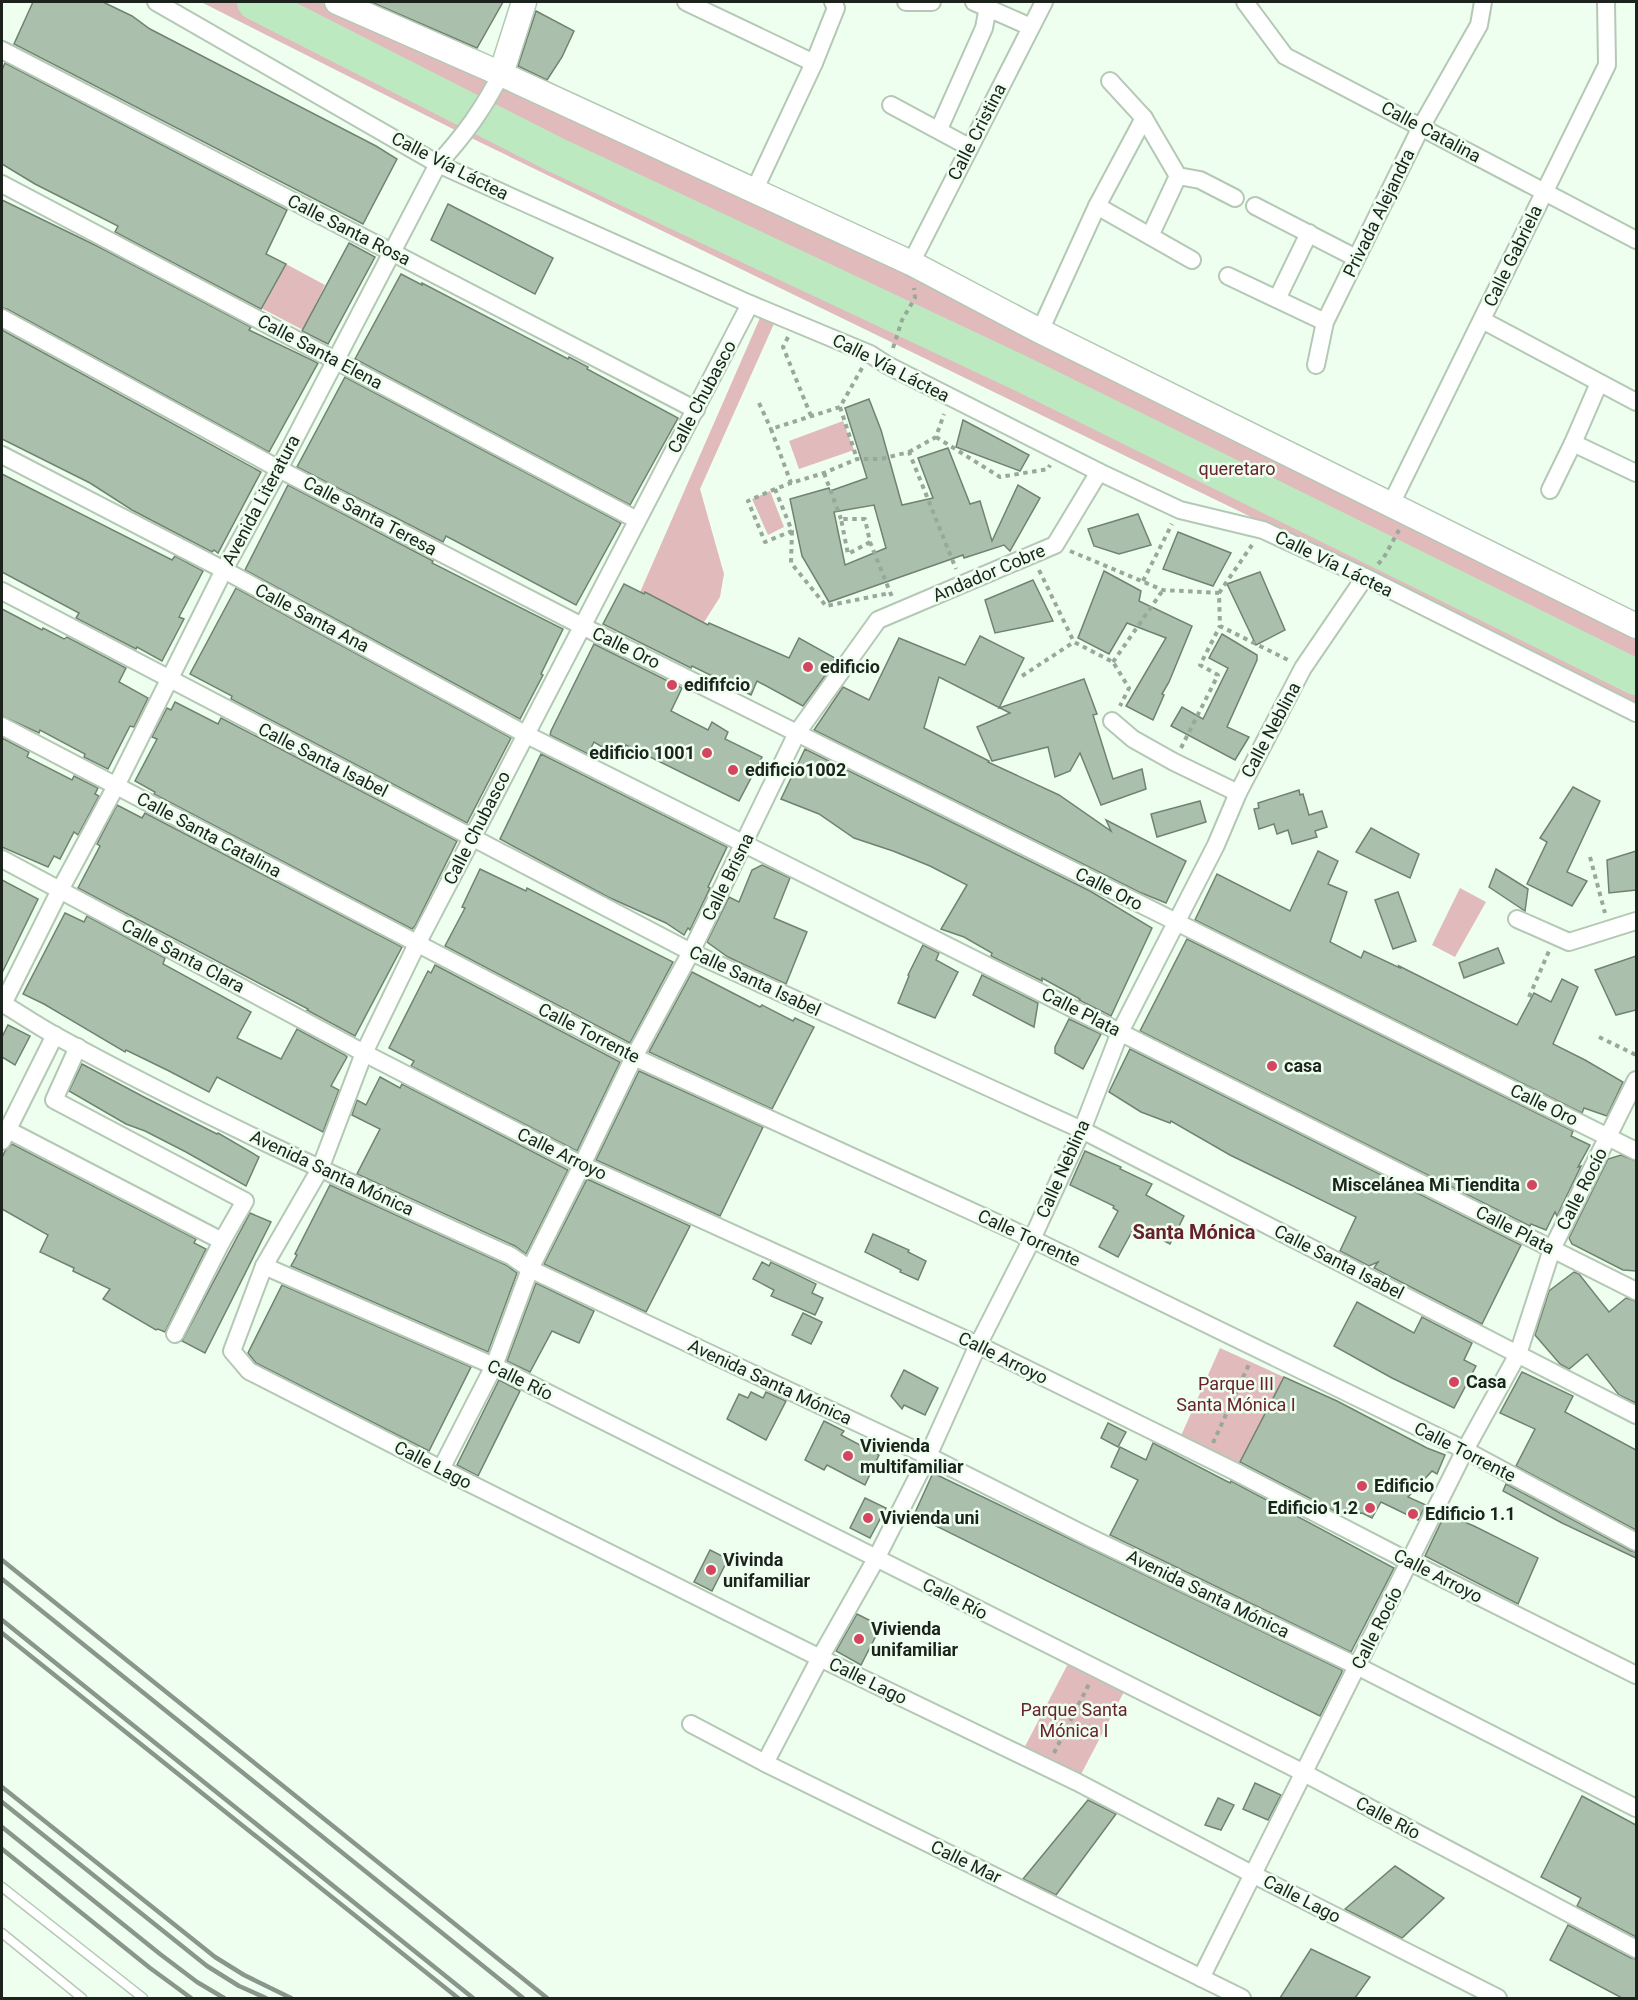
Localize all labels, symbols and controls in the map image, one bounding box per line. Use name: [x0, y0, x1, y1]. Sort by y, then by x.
street label: Calle Cristina: [943, 80, 1010, 184]
street label: Calle Catalina: [1378, 96, 1485, 167]
street label: Calle Vía Láctea: [388, 127, 512, 204]
street label: Privada Alejandra: [1338, 145, 1419, 280]
street label: Calle Santa Rosa: [284, 189, 414, 270]
street label: Calle Gabriela: [1479, 201, 1546, 310]
street label: Calle Santa Elena: [254, 310, 386, 393]
street label: Calle Vía Láctea: [829, 329, 953, 406]
street label: Calle Chubasco: [663, 337, 740, 457]
street label: Avenida Literatura: [217, 431, 304, 569]
park label: queretaro: [1198, 458, 1276, 479]
street label: Calle Santa Teresa: [300, 471, 441, 560]
street label: Calle Vía Láctea: [1272, 526, 1397, 601]
street label: Andador Cobre: [929, 539, 1048, 606]
street label: Calle Santa Ana: [252, 579, 373, 656]
street label: Calle Oro: [589, 622, 664, 673]
place label: edificio: [820, 656, 880, 677]
marker: edificio: [801, 660, 815, 674]
place label: edififcio: [684, 674, 750, 695]
marker: edififcio: [665, 678, 679, 692]
street label: Calle Neblina: [1237, 678, 1305, 781]
street label: Calle Santa Isabel: [255, 718, 392, 801]
place label: edificio 1001: [589, 742, 695, 763]
marker: edificio 1001: [700, 746, 714, 760]
place label: edificio1002: [745, 759, 846, 780]
marker: edificio1002: [726, 763, 740, 777]
street label: Calle Chubasco: [439, 767, 514, 888]
street label: Calle Santa Catalina: [133, 788, 285, 882]
street label: Calle Brisna: [697, 829, 758, 924]
street label: Calle Oro: [1072, 863, 1146, 914]
street label: Calle Santa Clara: [118, 914, 248, 997]
street label: Calle Santa Isabel: [686, 941, 824, 1020]
street label: Calle Plata: [1038, 983, 1124, 1040]
street label: Calle Torrente: [535, 998, 643, 1067]
place label: casa: [1284, 1055, 1322, 1076]
marker: casa: [1265, 1059, 1279, 1073]
street label: Calle Oro: [1507, 1079, 1582, 1130]
street label: Calle Neblina: [1032, 1116, 1094, 1221]
street label: Calle Arroyo: [514, 1123, 610, 1184]
street label: Avenida Santa Mónica: [247, 1125, 417, 1220]
street label: Calle Rocío: [1552, 1144, 1611, 1234]
place label: Miscelánea Mi Tiendita: [1332, 1174, 1520, 1195]
marker: Miscelánea Mi Tiendita: [1525, 1178, 1539, 1192]
street label: Calle Plata: [1472, 1201, 1558, 1258]
street label: Calle Torrente: [974, 1205, 1084, 1271]
district label: Santa Mónica: [1132, 1220, 1256, 1244]
street label: Calle Santa Isabel: [1271, 1220, 1408, 1303]
street label: Calle Arroyo: [955, 1327, 1051, 1388]
street label: Avenida Santa Mónica: [685, 1334, 855, 1429]
street label: Calle Río: [484, 1355, 556, 1404]
place label: Casa: [1466, 1371, 1507, 1392]
park label: Parque III Santa Mónica I: [1176, 1373, 1296, 1415]
marker: Casa: [1447, 1375, 1461, 1389]
street label: Calle Torrente: [1411, 1417, 1519, 1486]
place label: Vivienda multifamiliar: [860, 1435, 964, 1477]
street label: Calle Lago: [391, 1436, 475, 1493]
marker: Vivienda multifamiliar: [841, 1449, 855, 1463]
place label: Edificio: [1374, 1475, 1434, 1496]
marker: Edificio: [1355, 1479, 1369, 1493]
place label: Edificio 1.2: [1268, 1497, 1358, 1518]
marker: Edificio 1.2: [1363, 1501, 1377, 1515]
place label: Edificio 1.1: [1425, 1503, 1515, 1524]
place label: Vivienda uni: [880, 1507, 979, 1528]
marker: Edificio 1.1: [1406, 1507, 1420, 1521]
marker: Vivienda uni: [861, 1511, 875, 1525]
street label: Calle Arroyo: [1390, 1544, 1486, 1607]
street label: Avenida Santa Mónica: [1124, 1545, 1293, 1642]
place label: Vivinda unifamiliar: [723, 1549, 811, 1591]
marker: Vivinda unifamiliar: [704, 1563, 718, 1577]
street label: Calle Río: [919, 1573, 991, 1624]
street label: Calle Rocío: [1347, 1583, 1406, 1673]
place label: Vivienda unifamiliar: [871, 1618, 959, 1660]
marker: Vivienda unifamiliar: [852, 1632, 866, 1646]
street label: Calle Lago: [826, 1653, 911, 1708]
park label: Parque Santa Mónica I: [1020, 1699, 1128, 1741]
street label: Calle Río: [1352, 1792, 1424, 1843]
street label: Calle Mar: [928, 1835, 1005, 1888]
street label: Calle Lago: [1260, 1870, 1344, 1927]

